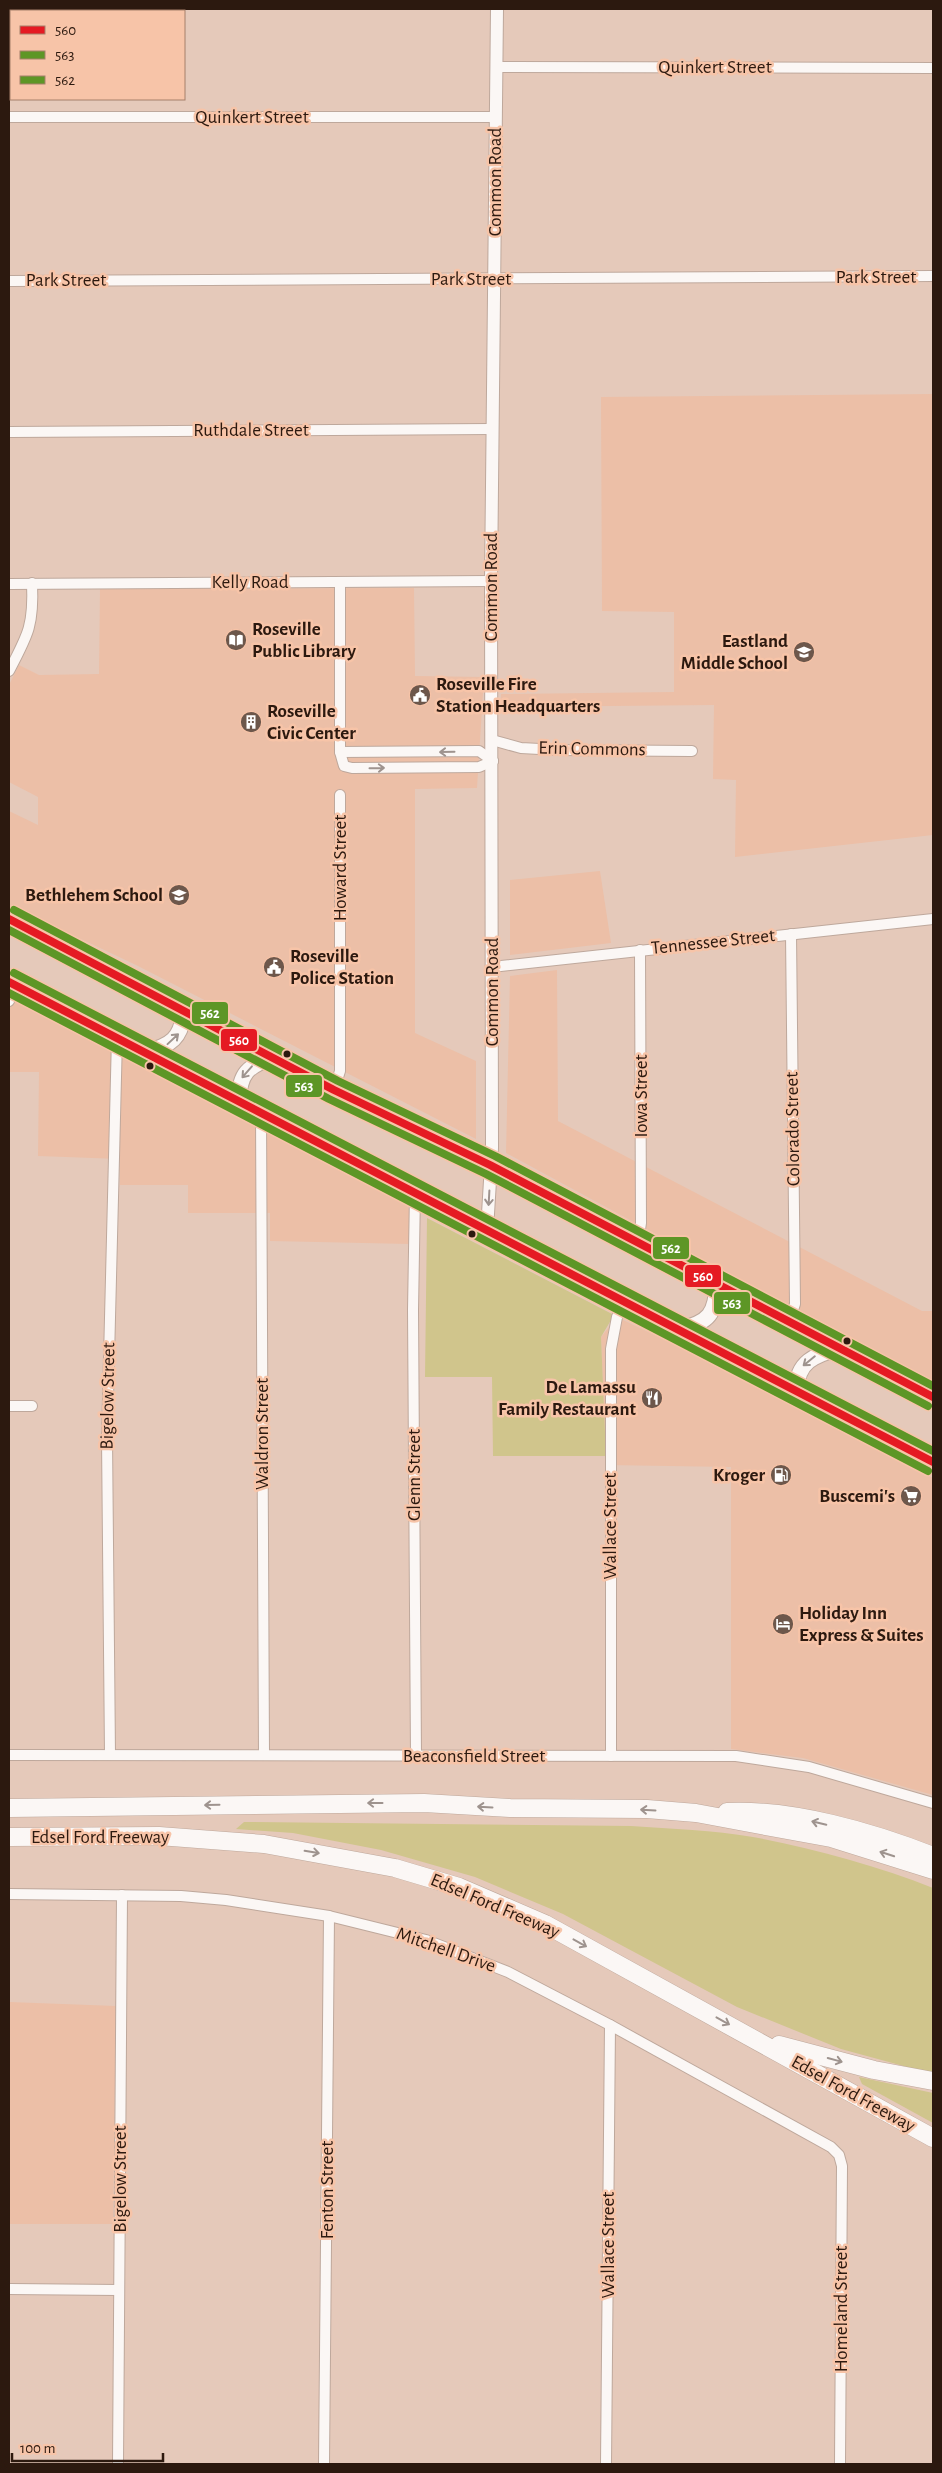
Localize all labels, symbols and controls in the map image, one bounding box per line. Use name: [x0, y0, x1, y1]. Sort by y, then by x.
legend: [10, 10, 185, 100]
text: 560: [55, 23, 76, 38]
text: 563: [55, 48, 75, 63]
street label: Quinkert Street: [658, 58, 772, 77]
text: 562: [55, 73, 75, 88]
street label: Quinkert Street: [195, 108, 309, 127]
street label: Common Road: [486, 127, 505, 236]
street label: Park Street: [836, 268, 916, 287]
street label: Park Street: [431, 270, 511, 289]
street label: Park Street: [26, 271, 106, 290]
street label: Ruthdale Street: [193, 421, 309, 440]
street label: Common Road: [482, 532, 501, 641]
street label: Kelly Road: [211, 573, 289, 592]
place label: Roseville Public Library: [252, 620, 357, 661]
library icon: Roseville Public Library: [224, 628, 248, 652]
place label: Eastland Middle School: [681, 632, 788, 673]
school or university icon: Eastland Middle School: [792, 640, 816, 664]
place label: Roseville Fire Station Headquarters: [436, 675, 600, 716]
public building icon: Roseville Fire Station Headquarters: [408, 683, 432, 707]
place label: Roseville Civic Center: [267, 702, 356, 743]
building icon: Roseville Civic Center: [239, 710, 263, 734]
street label: Erin Commons: [538, 739, 646, 759]
one-way arrow: [439, 747, 456, 757]
one-way arrow: [369, 763, 385, 773]
street label: Howard Street: [331, 815, 350, 921]
school or university icon: Bethlehem School: [167, 883, 191, 907]
place label: Bethlehem School: [25, 886, 163, 905]
street label: Tennessee Street: [650, 926, 776, 958]
street label: Common Road: [483, 937, 502, 1046]
place label: Roseville Police Station: [290, 947, 394, 988]
public building icon: Roseville Police Station: [262, 955, 286, 979]
line badge: 562: [191, 1001, 229, 1025]
text: 562: [200, 1007, 220, 1021]
line badge: 560: [220, 1028, 258, 1052]
one-way arrow: [166, 1033, 179, 1045]
text: 560: [229, 1034, 249, 1048]
unlabelled marker: [282, 1049, 292, 1059]
street label: Iowa Street: [632, 1055, 651, 1137]
unlabelled marker: [145, 1061, 155, 1071]
one-way arrow: [242, 1066, 253, 1079]
street label: Colorado Street: [783, 1072, 803, 1186]
line badge: 563: [285, 1074, 323, 1098]
text: 563: [295, 1080, 313, 1094]
one-way arrow: [484, 1189, 493, 1205]
unlabelled marker: [467, 1229, 477, 1239]
line badge: 562: [652, 1236, 690, 1260]
text: 562: [661, 1242, 681, 1256]
line badge: 560: [684, 1264, 722, 1288]
text: 560: [693, 1270, 713, 1284]
line badge: 563: [713, 1291, 751, 1315]
text: 563: [723, 1297, 741, 1311]
unlabelled marker: [842, 1336, 852, 1346]
street label: Bigelow Street: [98, 1342, 118, 1450]
one-way arrow: [803, 1356, 816, 1367]
street label: Waldron Street: [253, 1378, 272, 1490]
place label: De Lamassu Family Restaurant: [498, 1378, 637, 1419]
restaurant icon: De Lamassu Family Restaurant: [640, 1386, 664, 1410]
street label: Glenn Street: [405, 1429, 424, 1521]
fuel station icon: Kroger: [769, 1463, 793, 1487]
place label: Kroger: [713, 1466, 765, 1485]
street label: Wallace Street: [601, 1473, 620, 1579]
supermarket icon: Buscemi's: [899, 1484, 923, 1508]
place label: Buscemi's: [819, 1487, 895, 1506]
place label: Holiday Inn Express & Suites: [799, 1604, 923, 1645]
hotel icon: Holiday Inn Express & Suites: [771, 1612, 795, 1636]
street label: Beaconsfield Street: [403, 1747, 545, 1766]
one-way arrow: [367, 1798, 384, 1808]
one-way arrow: [205, 1800, 221, 1810]
one-way arrow: [477, 1802, 493, 1811]
one-way arrow: [640, 1805, 656, 1814]
one-way arrow: [812, 1817, 828, 1827]
street label: Edsel Ford Freeway: [31, 1828, 169, 1847]
one-way arrow: [304, 1848, 320, 1858]
one-way arrow: [880, 1849, 896, 1858]
street label: Edsel Ford Freeway: [428, 1870, 562, 1942]
street label: Mitchell Drive: [394, 1924, 498, 1976]
one-way arrow: [573, 1938, 588, 1948]
one-way arrow: [715, 2017, 729, 2027]
street label: Edsel Ford Freeway: [788, 2052, 918, 2136]
one-way arrow: [826, 2056, 842, 2065]
street label: Bigelow Street: [111, 2125, 130, 2233]
street label: Fenton Street: [318, 2141, 337, 2239]
street label: Wallace Street: [599, 2192, 618, 2298]
street label: Homeland Street: [832, 2246, 851, 2372]
scale bar: [12, 2430, 164, 2462]
text: 100 m: [20, 2441, 55, 2456]

